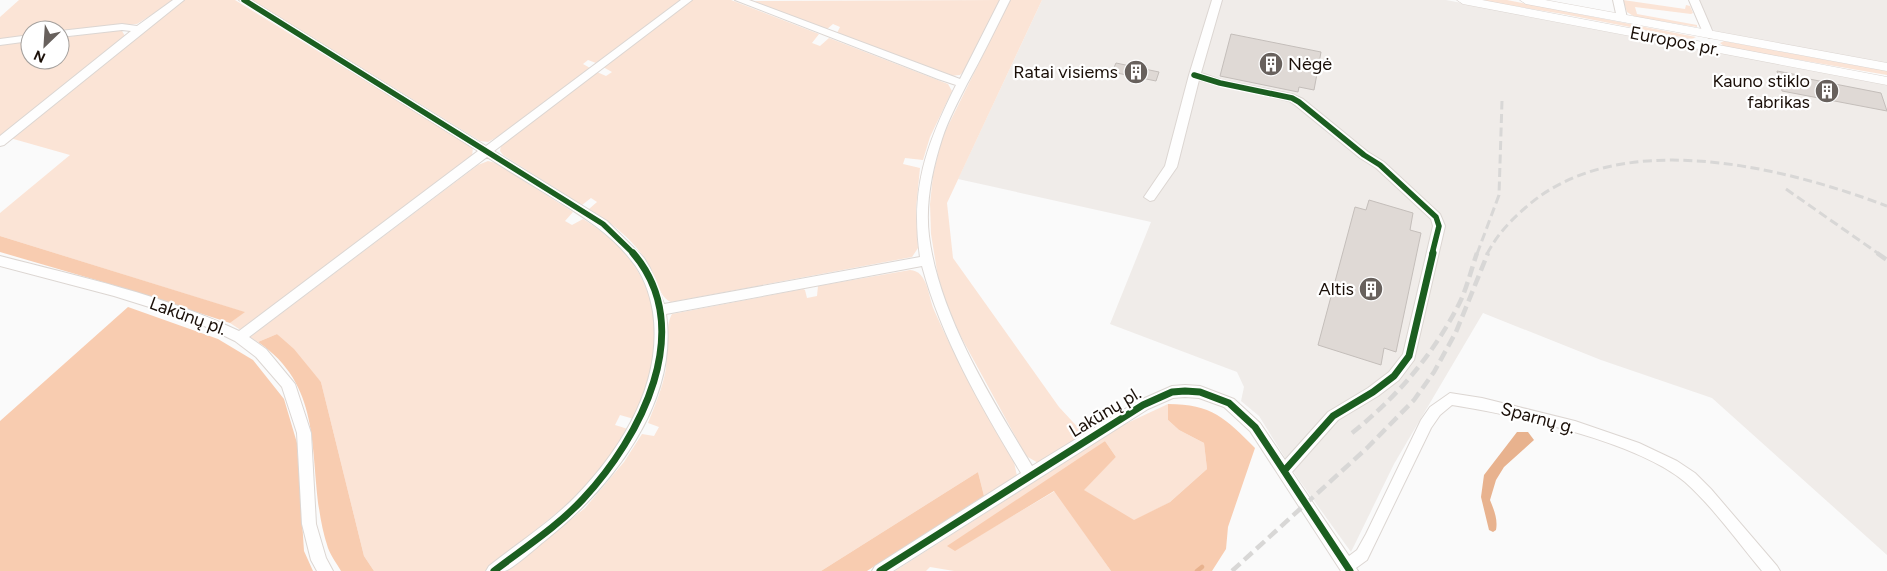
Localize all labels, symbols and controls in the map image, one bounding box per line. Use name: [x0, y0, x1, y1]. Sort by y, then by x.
north arrow: [20, 20, 70, 70]
street label: Europos pr.: [1628, 21, 1722, 61]
text: N: [31, 46, 48, 66]
building icon: Nėgė: [1258, 51, 1284, 77]
place label: Nėgė: [1288, 53, 1332, 75]
building icon: Ratai visiems: [1123, 59, 1149, 85]
place label: Ratai visiems: [1013, 61, 1118, 83]
place label: Kauno stiklo fabrikas: [1713, 70, 1810, 113]
building icon: Kauno stiklo fabrikas: [1814, 78, 1840, 104]
building icon: Altis: [1358, 276, 1384, 302]
place label: Altis: [1318, 278, 1354, 300]
street label: Lakūnų pl.: [147, 292, 229, 340]
street label: Lakūnų pl.: [1065, 382, 1145, 442]
street label: Sparnų g.: [1499, 398, 1577, 438]

